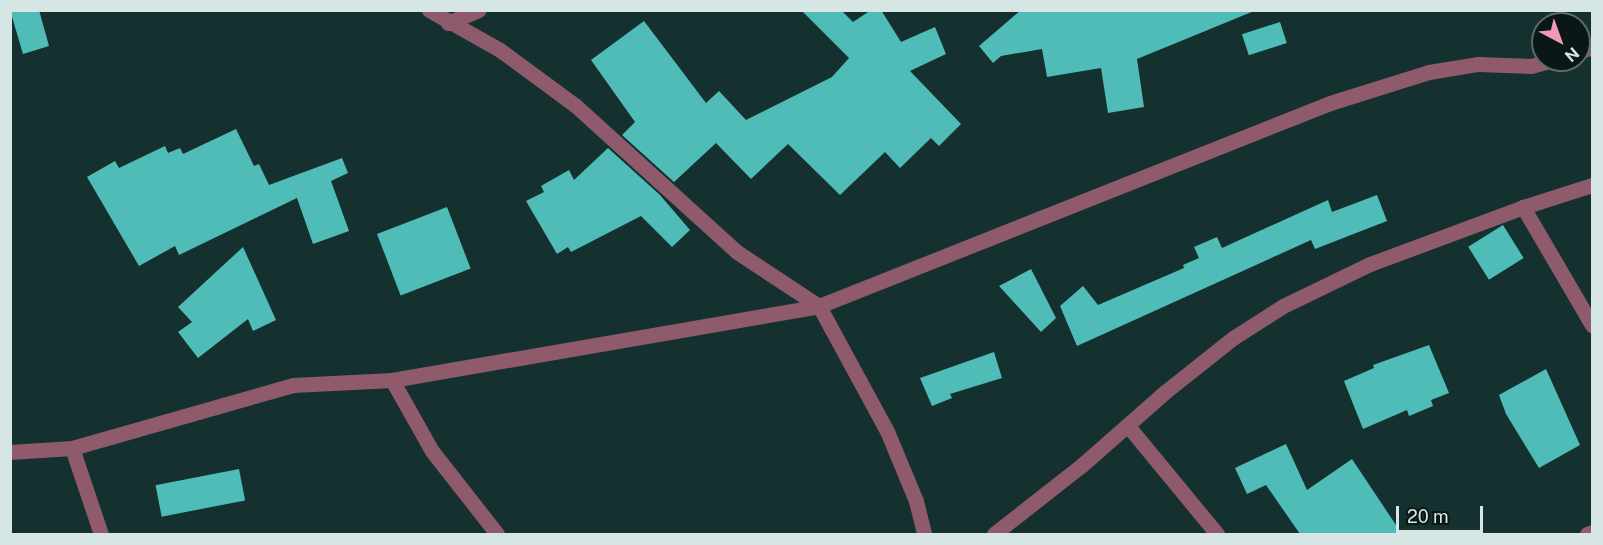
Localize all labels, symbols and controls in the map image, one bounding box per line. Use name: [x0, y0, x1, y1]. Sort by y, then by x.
north arrow: [1531, 12, 1591, 72]
text: N: [1561, 43, 1583, 66]
scale bar: [1399, 494, 1486, 532]
text: 20 m: [1407, 506, 1449, 527]

